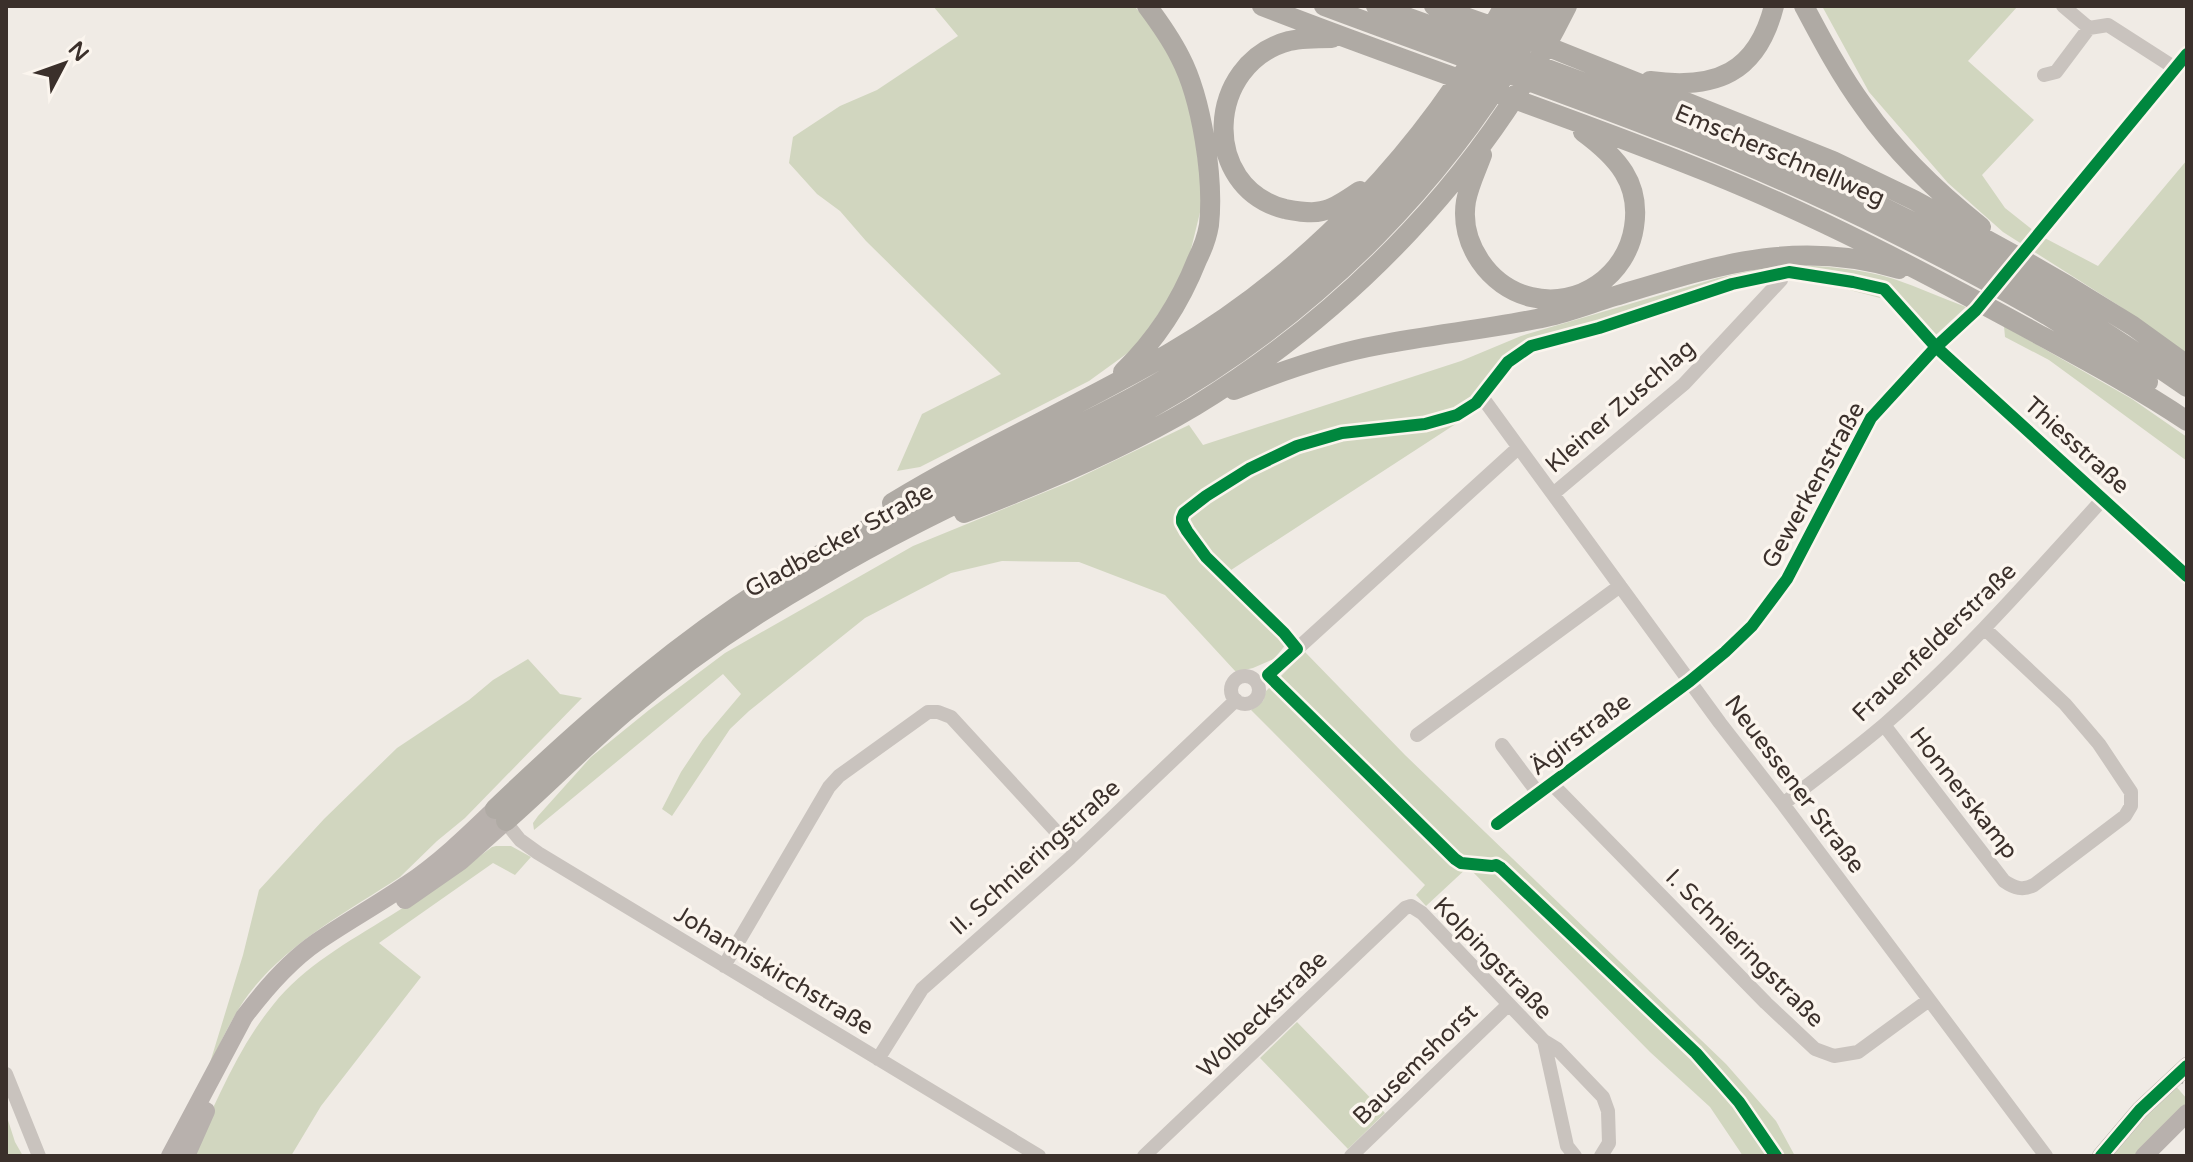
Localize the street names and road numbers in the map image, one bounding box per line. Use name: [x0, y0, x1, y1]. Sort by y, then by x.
street label: Emscherschnellweg: [1670, 98, 1889, 213]
street label: Kleiner Zuschlag: [1540, 334, 1701, 479]
street label: Thiesstraße: [2018, 391, 2135, 500]
street label: Gewerkenstraße: [1756, 397, 1871, 574]
street label: Gladbecker Straße: [740, 477, 938, 604]
street label: Frauenfelderstraße: [1846, 557, 2022, 728]
street label: Ägirstraße: [1524, 687, 1637, 782]
street label: Neuessener Straße: [1718, 690, 1871, 879]
street label: Honnerskamp: [1903, 722, 2024, 865]
street label: II. Schnieringstraße: [944, 773, 1126, 941]
street label: I. Schnieringstraße: [1659, 863, 1830, 1034]
street label: Kolpingstraße: [1427, 891, 1558, 1026]
street label: Johanniskirchstraße: [669, 899, 879, 1041]
street label: Wolbeckstraße: [1191, 945, 1333, 1084]
street label: Bausemshorst: [1347, 998, 1484, 1131]

